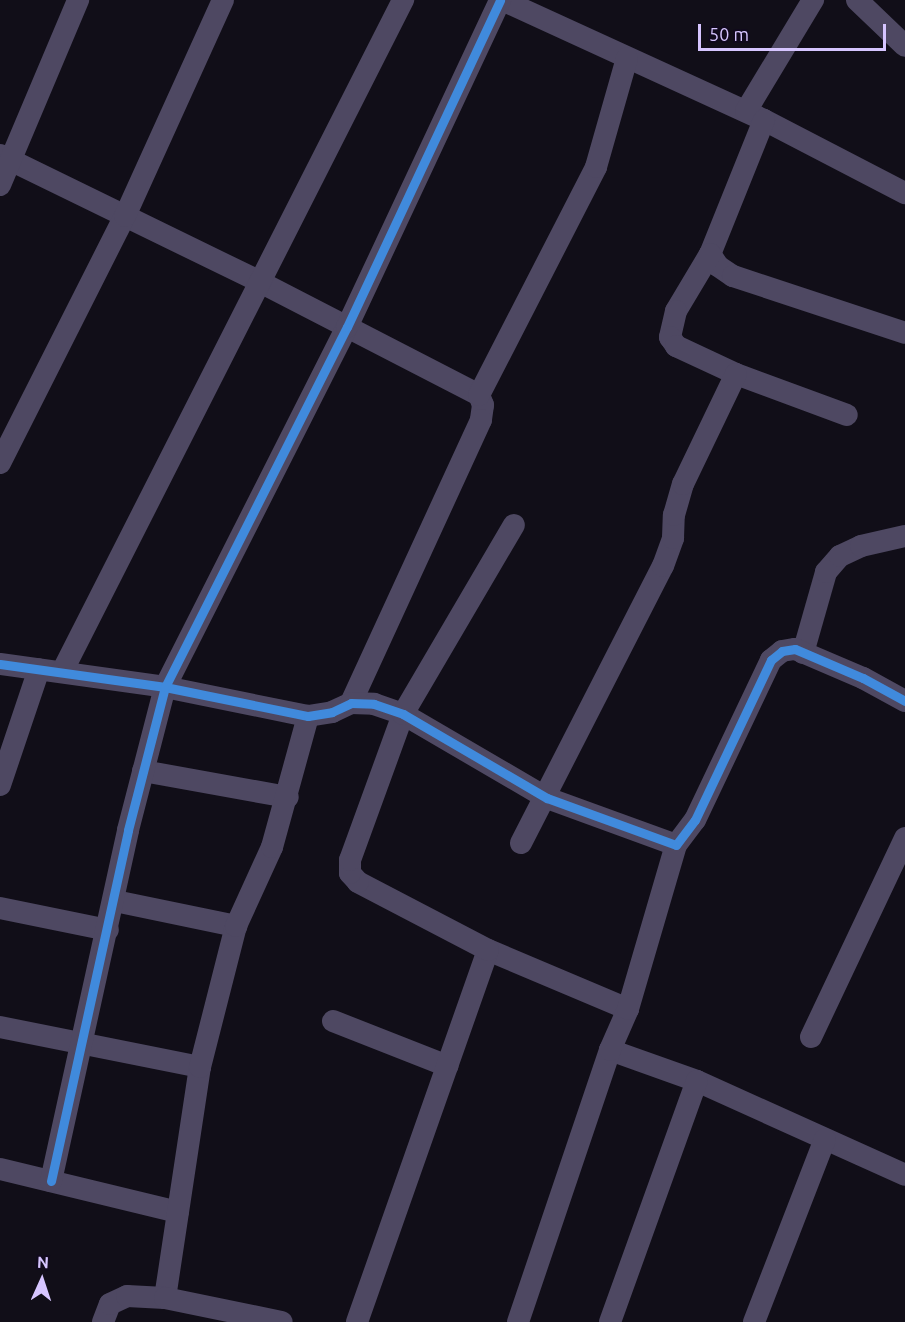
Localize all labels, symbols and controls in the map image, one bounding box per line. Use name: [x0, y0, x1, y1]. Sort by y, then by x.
scale bar: [701, 12, 888, 50]
text: 50 m: [709, 24, 749, 44]
north arrow: [12, 1250, 72, 1310]
text: N: [37, 1253, 49, 1271]

